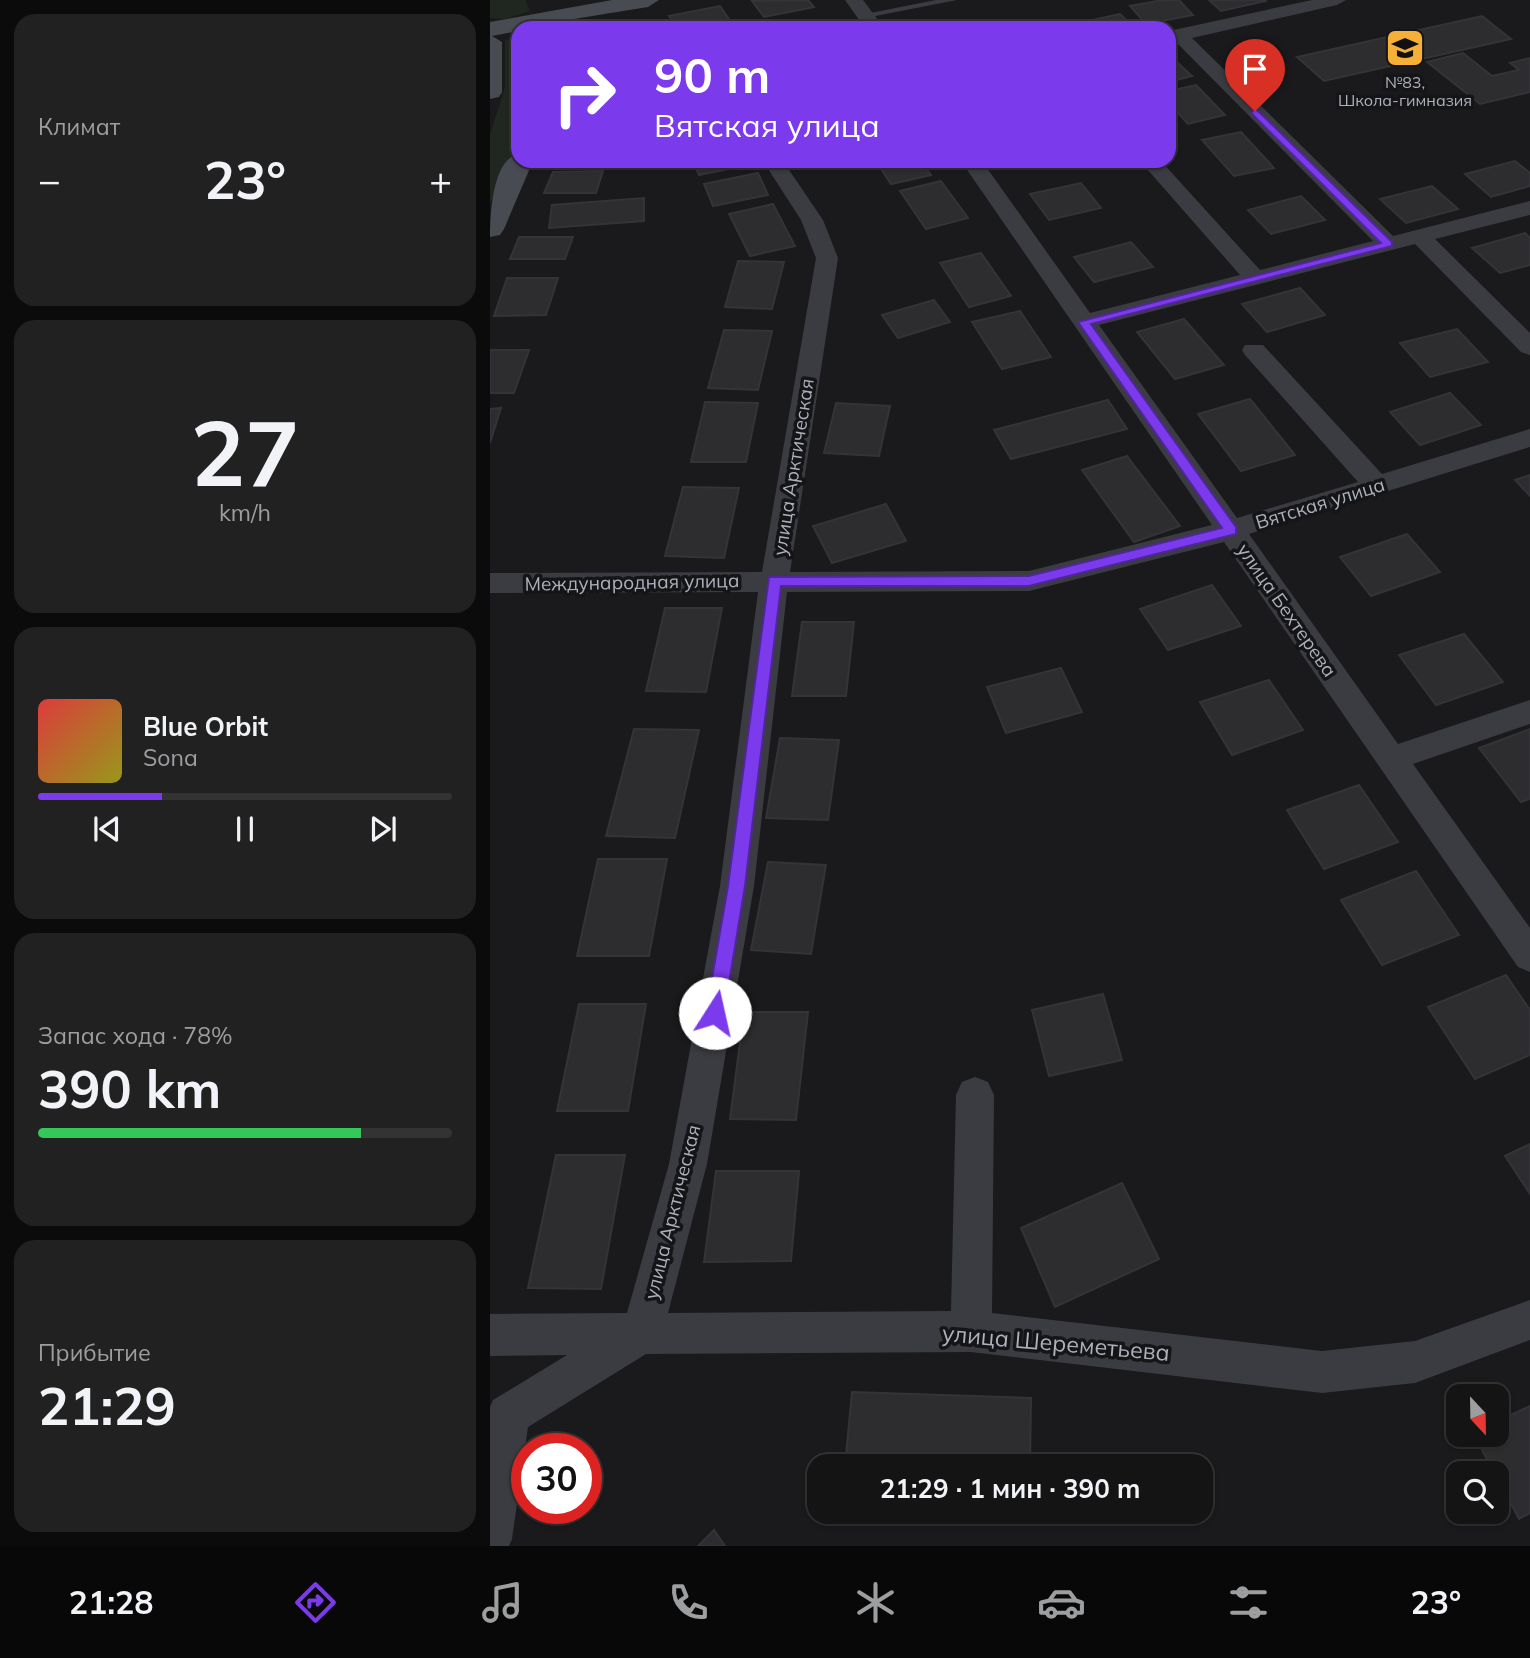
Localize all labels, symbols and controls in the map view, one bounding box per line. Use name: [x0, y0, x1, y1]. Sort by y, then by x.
school or university icon: №83, Школа-гимназия: [1384, 27, 1426, 69]
pin: [1225, 39, 1285, 111]
text: 90 m: [654, 44, 770, 105]
icon: right: [539, 49, 630, 140]
icon: arrive: [1236, 50, 1274, 88]
place label: №83, Школа-гимназия: [1338, 72, 1472, 110]
text: Вятская улица: [654, 105, 880, 145]
text: Климат: [38, 112, 120, 141]
text: 23°: [204, 147, 286, 212]
text: −: [38, 156, 61, 204]
text: +: [429, 156, 452, 204]
street label: улица Арктическая: [767, 377, 819, 557]
text: 27: [190, 395, 300, 509]
street label: Вятская улица: [1252, 472, 1388, 534]
text: km/h: [219, 498, 271, 527]
street label: улица Бехтерева: [1232, 539, 1342, 681]
street label: Международная улица: [524, 568, 740, 596]
text: Blue Orbit: [143, 710, 268, 743]
text: Sona: [143, 743, 198, 772]
icon: previous: [88, 810, 126, 848]
icon: pause: [226, 810, 264, 848]
icon: next: [364, 810, 402, 848]
position arrow: [678, 976, 752, 1050]
text: Запас хода · 78%: [38, 1021, 233, 1050]
text: 390 km: [38, 1056, 221, 1121]
street label: улица Арктическая: [639, 1122, 705, 1302]
street label: улица Шереметьева: [941, 1318, 1171, 1367]
text: Прибытие: [38, 1338, 151, 1367]
text: 21:29: [38, 1373, 176, 1438]
north arrow: [1446, 1384, 1508, 1447]
map controls: [1446, 1384, 1509, 1524]
speed limit sign: 30: [511, 1433, 602, 1524]
button: search: [1446, 1461, 1509, 1524]
text: 21:29 · 1 мин · 390 m: [880, 1472, 1140, 1505]
icon: directions: [291, 1578, 340, 1627]
icon: music: [478, 1578, 527, 1627]
icon: phone: [664, 1578, 713, 1627]
icon: climate: [851, 1578, 900, 1627]
icon: car: [1037, 1578, 1086, 1627]
icon: filters: [1224, 1578, 1273, 1627]
text: 21:28: [69, 1582, 154, 1622]
text: 23°: [1411, 1582, 1461, 1622]

